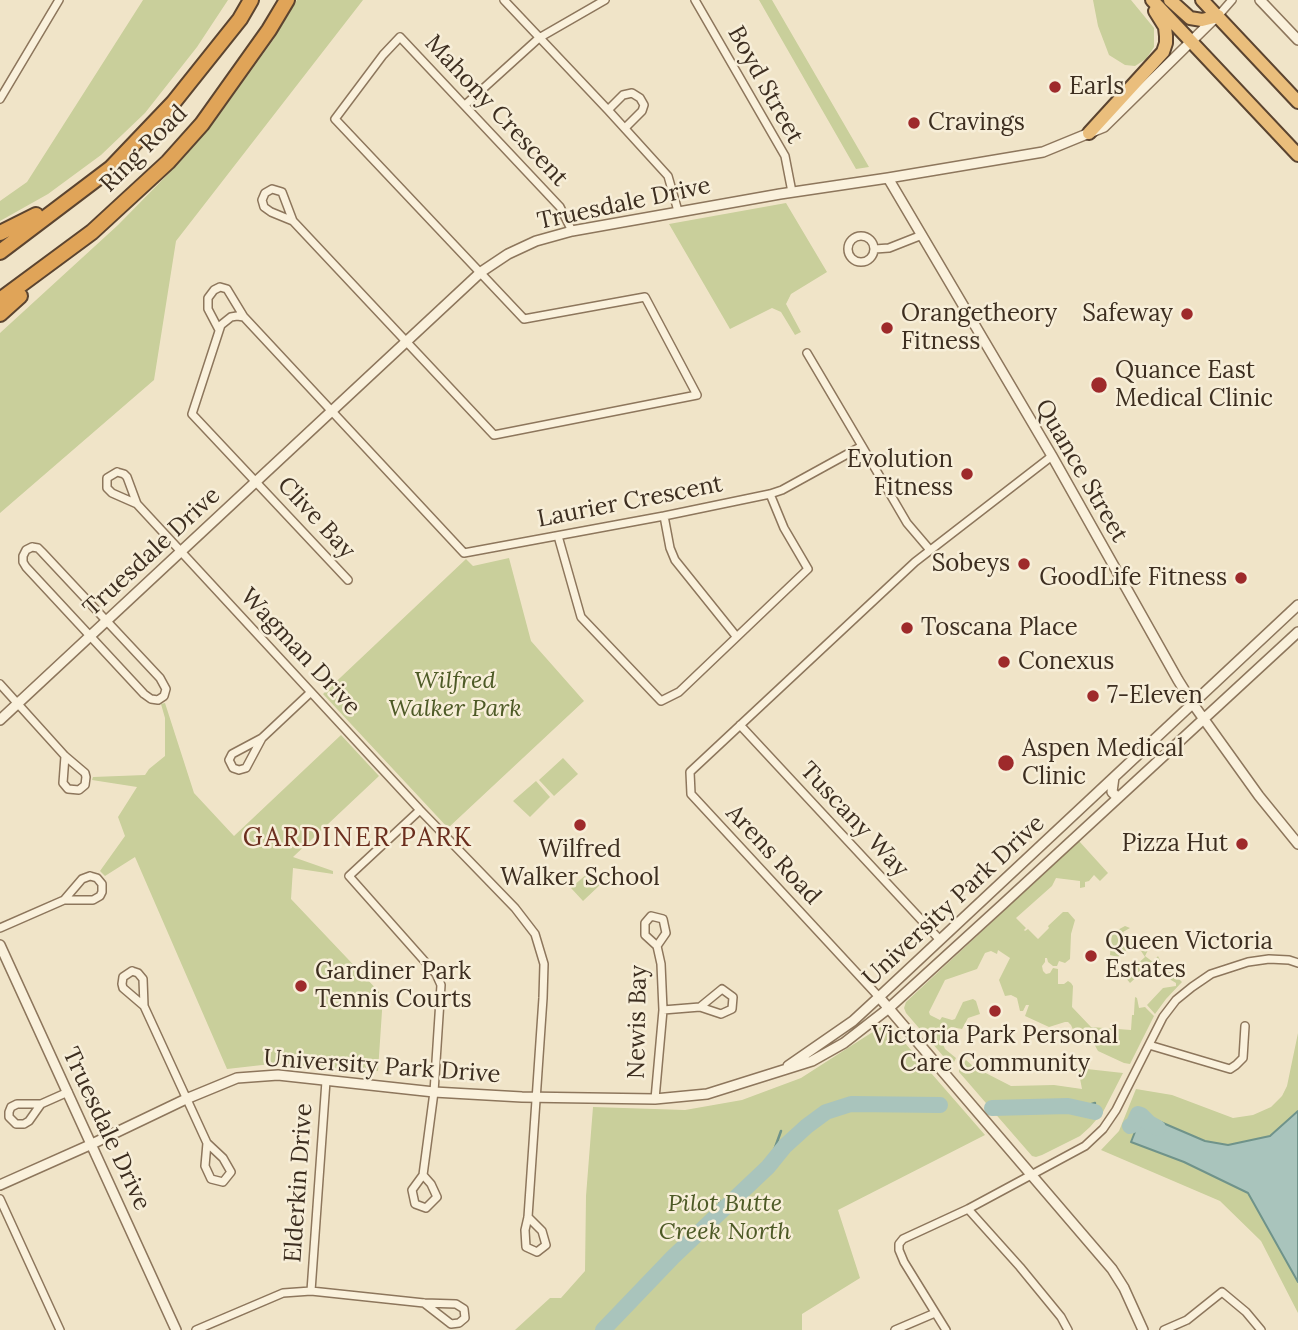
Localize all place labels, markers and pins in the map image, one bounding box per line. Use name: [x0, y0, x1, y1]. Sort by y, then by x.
place label: Earls: [1069, 73, 1124, 101]
marker: Earls: [1047, 79, 1063, 95]
place label: Cravings: [928, 109, 1025, 137]
marker: Cravings: [906, 115, 922, 131]
place label: Orangetheory Fitness: [901, 300, 1057, 356]
place label: Safeway: [1082, 300, 1173, 328]
marker: Safeway: [1179, 306, 1195, 322]
marker: Orangetheory Fitness: [879, 320, 895, 336]
place label: Quance East Medical Clinic: [1115, 357, 1273, 413]
marker: Quance East Medical Clinic: [1089, 375, 1109, 395]
place label: Evolution Fitness: [847, 446, 953, 502]
marker: Evolution Fitness: [959, 466, 975, 482]
place label: Sobeys: [932, 550, 1010, 578]
marker: Sobeys: [1016, 556, 1032, 572]
place label: GoodLife Fitness: [1039, 564, 1227, 592]
marker: GoodLife Fitness: [1233, 570, 1249, 586]
place label: Toscana Place: [921, 614, 1078, 642]
marker: Toscana Place: [899, 620, 915, 636]
place label: Conexus: [1018, 648, 1114, 676]
marker: Conexus: [996, 654, 1012, 670]
place label: 7-Eleven: [1107, 682, 1203, 710]
marker: 7-Eleven: [1085, 688, 1101, 704]
place label: Aspen Medical Clinic: [1022, 735, 1184, 791]
marker: Aspen Medical Clinic: [996, 753, 1016, 773]
marker: Wilfred Walker School: [572, 817, 588, 833]
place label: Pizza Hut: [1122, 830, 1228, 858]
place label: Wilfred Walker School: [500, 836, 660, 892]
marker: Pizza Hut: [1234, 836, 1250, 852]
place label: Queen Victoria Estates: [1105, 928, 1273, 984]
marker: Queen Victoria Estates: [1083, 948, 1099, 964]
place label: Gardiner Park Tennis Courts: [315, 958, 472, 1014]
marker: Gardiner Park Tennis Courts: [293, 978, 309, 994]
marker: Victoria Park Personal Care Community: [987, 1003, 1003, 1019]
place label: Victoria Park Personal Care Community: [872, 1022, 1118, 1078]

